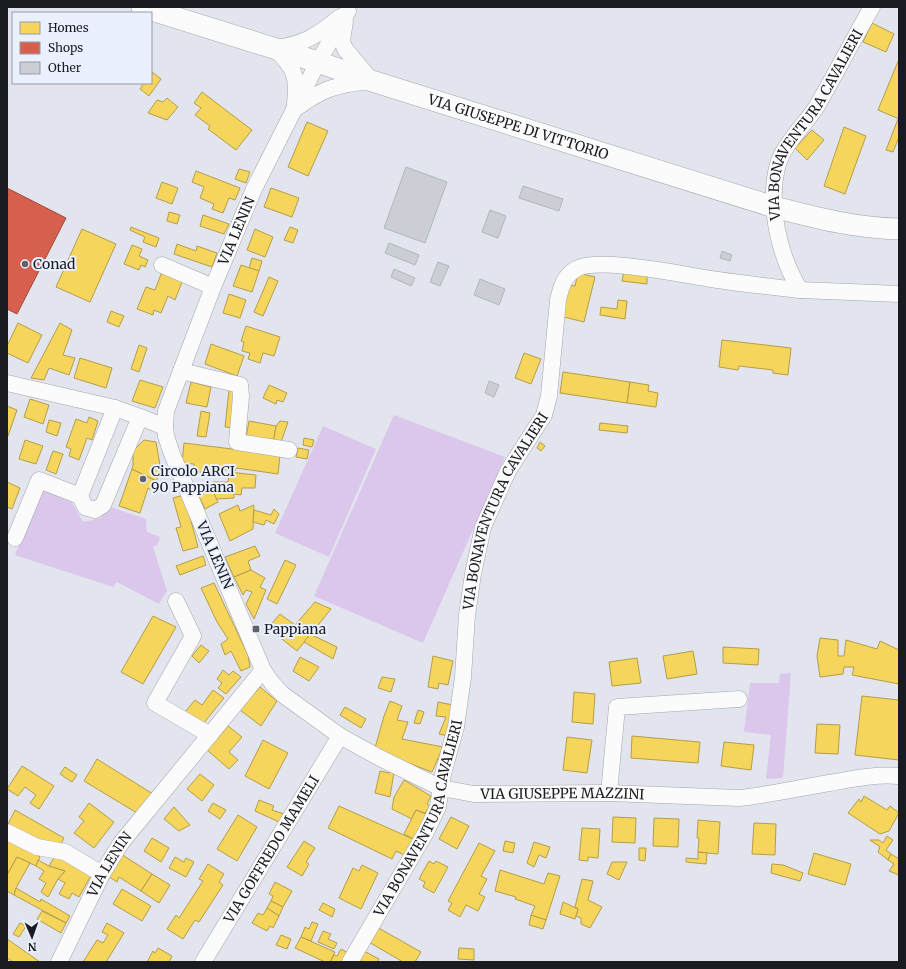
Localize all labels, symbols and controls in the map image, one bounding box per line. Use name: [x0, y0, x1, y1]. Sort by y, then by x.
legend: [12, 12, 152, 84]
text: Homes: [48, 20, 89, 35]
street label: VIA BONAVENTURA CAVALIERI: [765, 26, 867, 222]
text: Shops: [48, 40, 83, 55]
text: Other: [48, 60, 82, 75]
street label: VIA GIUSEPPE DI VITTORIO: [425, 90, 611, 164]
street label: VIA LENIN: [214, 194, 259, 269]
place label: Conad: [33, 255, 76, 273]
marker: Conad: [20, 259, 30, 269]
street label: VIA BONAVENTURA CAVALIERI: [459, 409, 552, 612]
place label: Circolo ARCI 90 Pappiana: [151, 462, 235, 496]
marker: Circolo ARCI 90 Pappiana: [138, 474, 148, 484]
street label: VIA LENIN: [192, 517, 237, 592]
place label: Pappiana: [264, 620, 327, 638]
marker: Pappiana: [251, 624, 261, 634]
street label: VIA BONAVENTURA CAVALIERI: [369, 719, 466, 921]
street label: VIA GOFFREDO MAMELI: [219, 772, 323, 927]
street label: VIA GIUSEPPE MAZZINI: [479, 784, 645, 803]
street label: VIA LENIN: [83, 828, 136, 901]
north arrow: [12, 917, 52, 957]
text: N: [27, 940, 37, 954]

